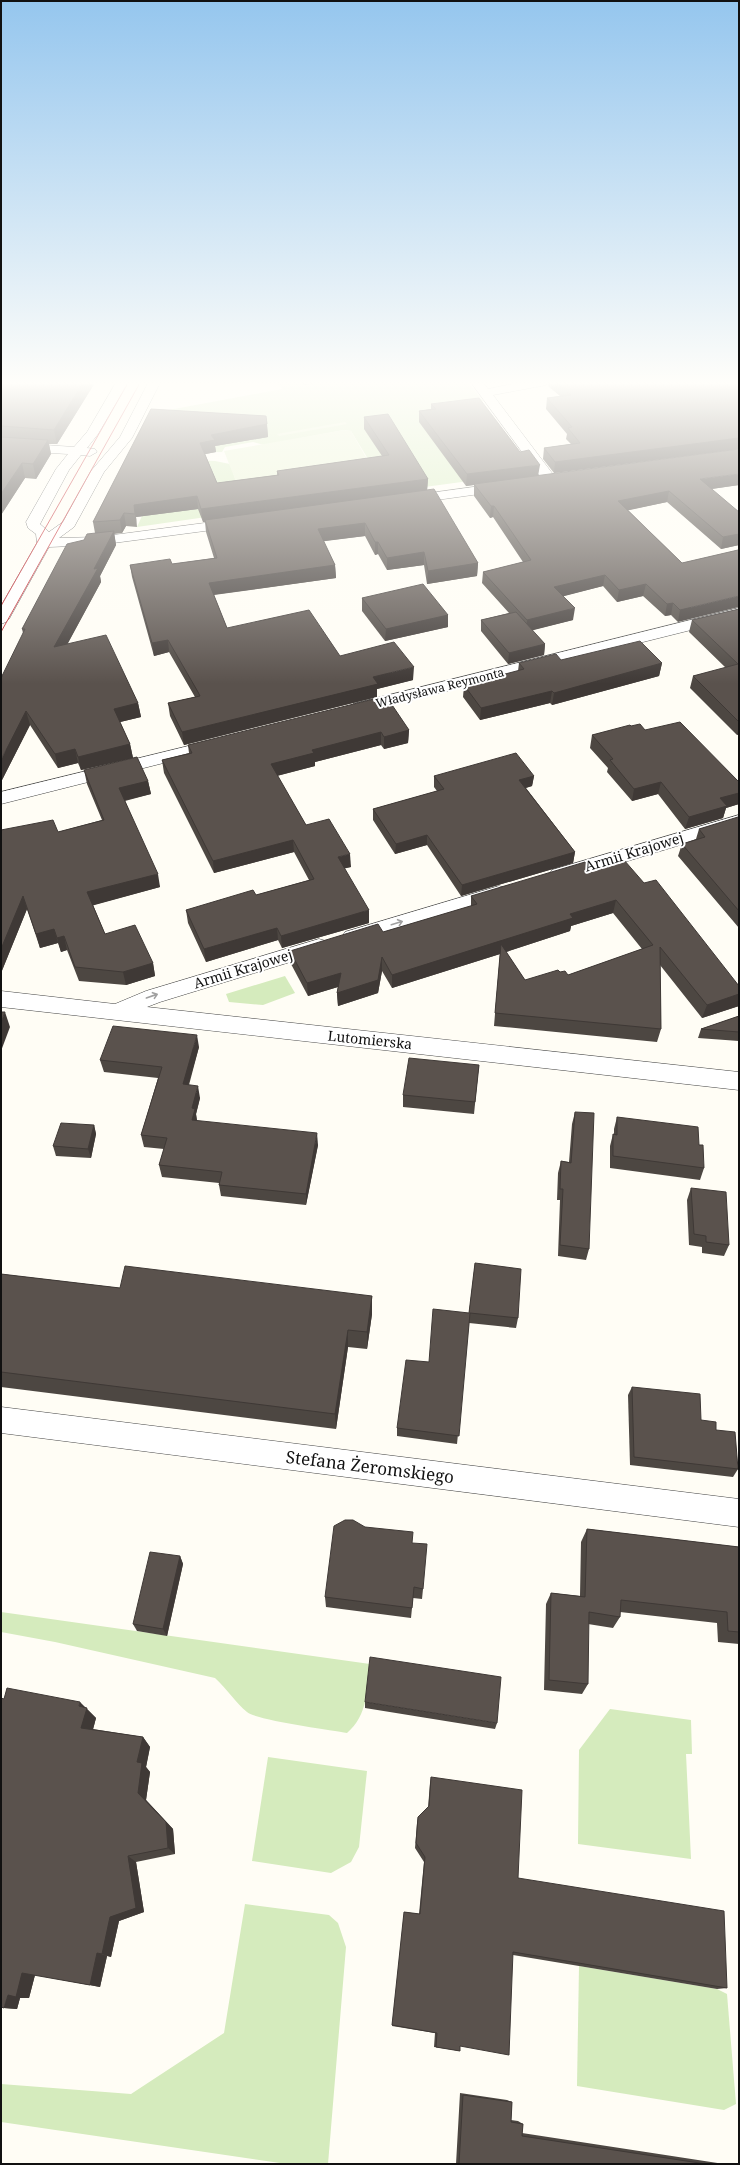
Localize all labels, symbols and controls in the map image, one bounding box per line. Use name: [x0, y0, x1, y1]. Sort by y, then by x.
street label: Władysława Reymonta: [374, 663, 506, 712]
street label: Armii Krajowej: [582, 827, 686, 876]
one-way arrow: [391, 919, 404, 926]
street label: Armii Krajowej: [191, 944, 295, 993]
one-way arrow: [146, 992, 158, 1000]
street label: Lutomierska: [327, 1026, 413, 1053]
street label: Stefana Żeromskiego: [285, 1445, 455, 1488]

